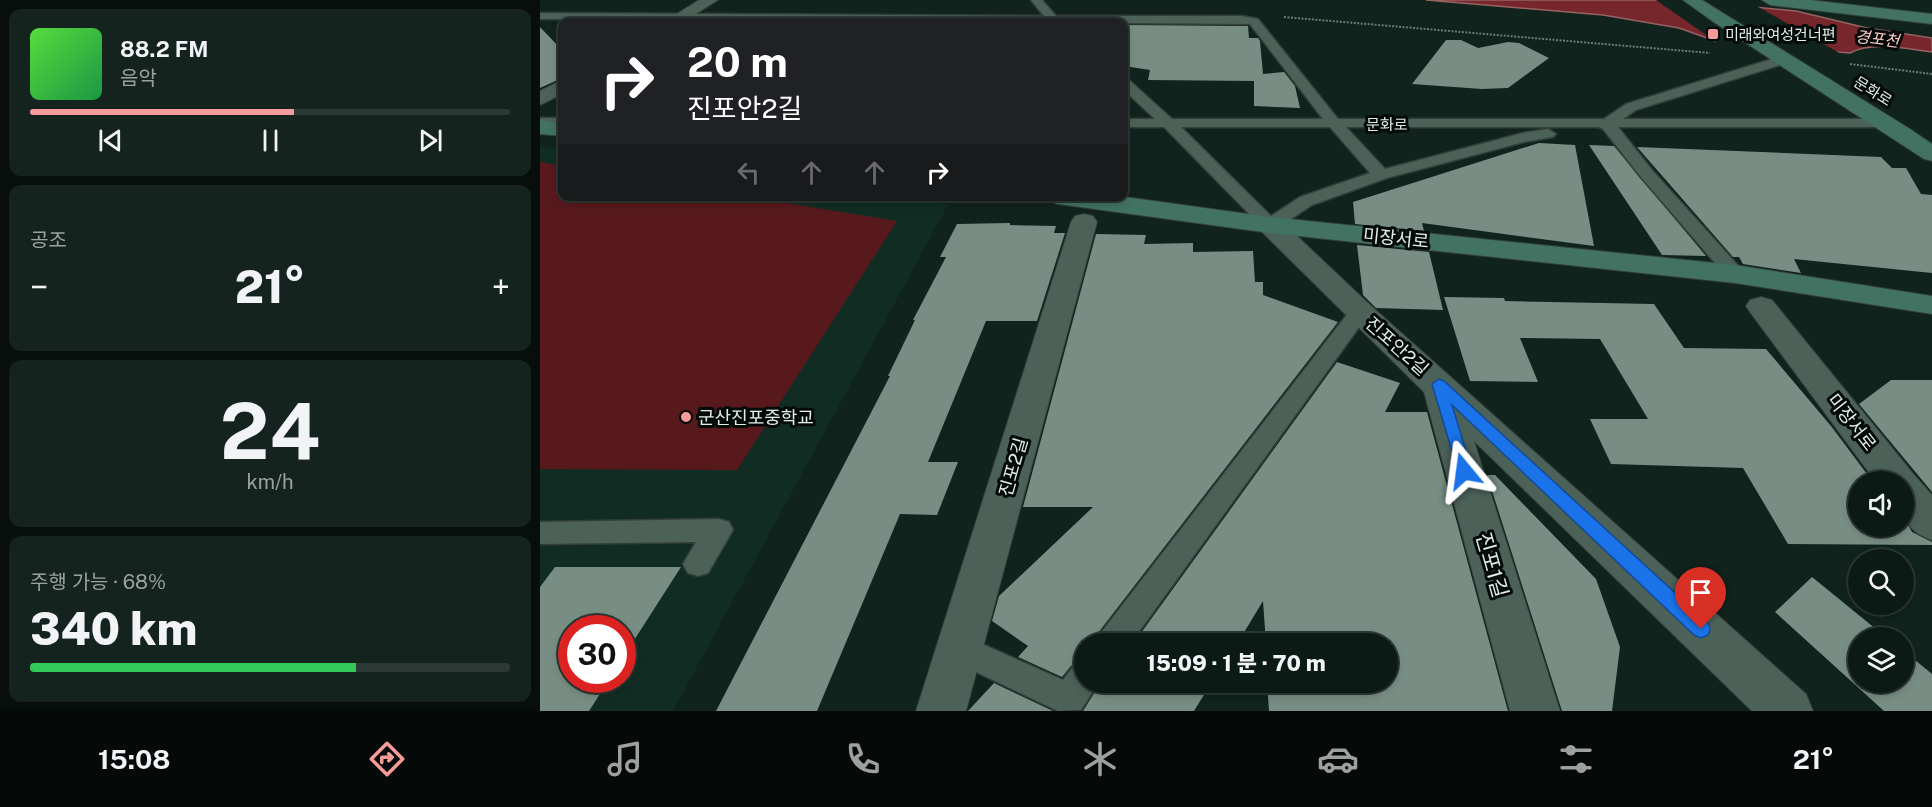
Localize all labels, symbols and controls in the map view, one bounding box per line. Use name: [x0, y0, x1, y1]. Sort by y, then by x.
place label: 미래와여성건너편: [1725, 26, 1835, 43]
marker: 미래와여성건너편: [1706, 27, 1720, 41]
water label: 경포천: [1854, 27, 1902, 51]
text: 88.2 FM: [120, 36, 208, 62]
text: 20 m: [687, 37, 788, 86]
icon: right: [588, 42, 666, 120]
text: 음악: [120, 66, 157, 90]
street label: 문화로: [1851, 73, 1895, 109]
text: 진포안2길: [687, 92, 802, 124]
street label: 문화로: [1366, 116, 1408, 133]
icon: previous: [94, 124, 127, 157]
icon: pause: [254, 124, 287, 157]
icon: next: [414, 124, 447, 157]
icon: left: [732, 156, 765, 189]
icon: ahead: [795, 156, 828, 189]
icon: ahead: [858, 156, 891, 189]
icon: right: [921, 156, 954, 189]
street label: 미장서로: [1362, 224, 1430, 252]
text: 공조: [30, 228, 67, 252]
text: 21°: [235, 260, 305, 313]
text: −: [30, 268, 48, 306]
text: +: [492, 268, 510, 306]
street label: 진포안2길: [1361, 312, 1433, 380]
text: 24: [220, 385, 320, 477]
street label: 미장서로: [1823, 389, 1881, 455]
place label: 군산진포중학교: [698, 407, 814, 428]
marker: 군산진포중학교: [679, 410, 693, 424]
street label: 진포2길: [995, 435, 1031, 499]
position arrow: [1432, 439, 1496, 503]
text: km/h: [246, 470, 294, 494]
map controls: [1848, 471, 1914, 693]
button: sound: [1848, 471, 1914, 537]
street label: 진포1길: [1471, 530, 1513, 600]
button: search: [1848, 549, 1914, 615]
pin: [1675, 567, 1726, 629]
text: 주행 가능 · 68%: [30, 570, 166, 594]
icon: arrive: [1684, 576, 1717, 609]
text: 340 km: [30, 602, 197, 655]
speed limit sign: 30: [558, 615, 636, 693]
button: layers: [1848, 627, 1914, 693]
text: 15:09 · 1 분 · 70 m: [1146, 650, 1326, 676]
icon: directions: [366, 738, 408, 780]
icon: music: [604, 738, 646, 780]
icon: phone: [842, 738, 884, 780]
icon: climate: [1079, 738, 1121, 780]
icon: car: [1317, 738, 1359, 780]
icon: filters: [1555, 738, 1597, 780]
text: 15:08: [98, 743, 170, 775]
text: 21°: [1793, 743, 1834, 775]

